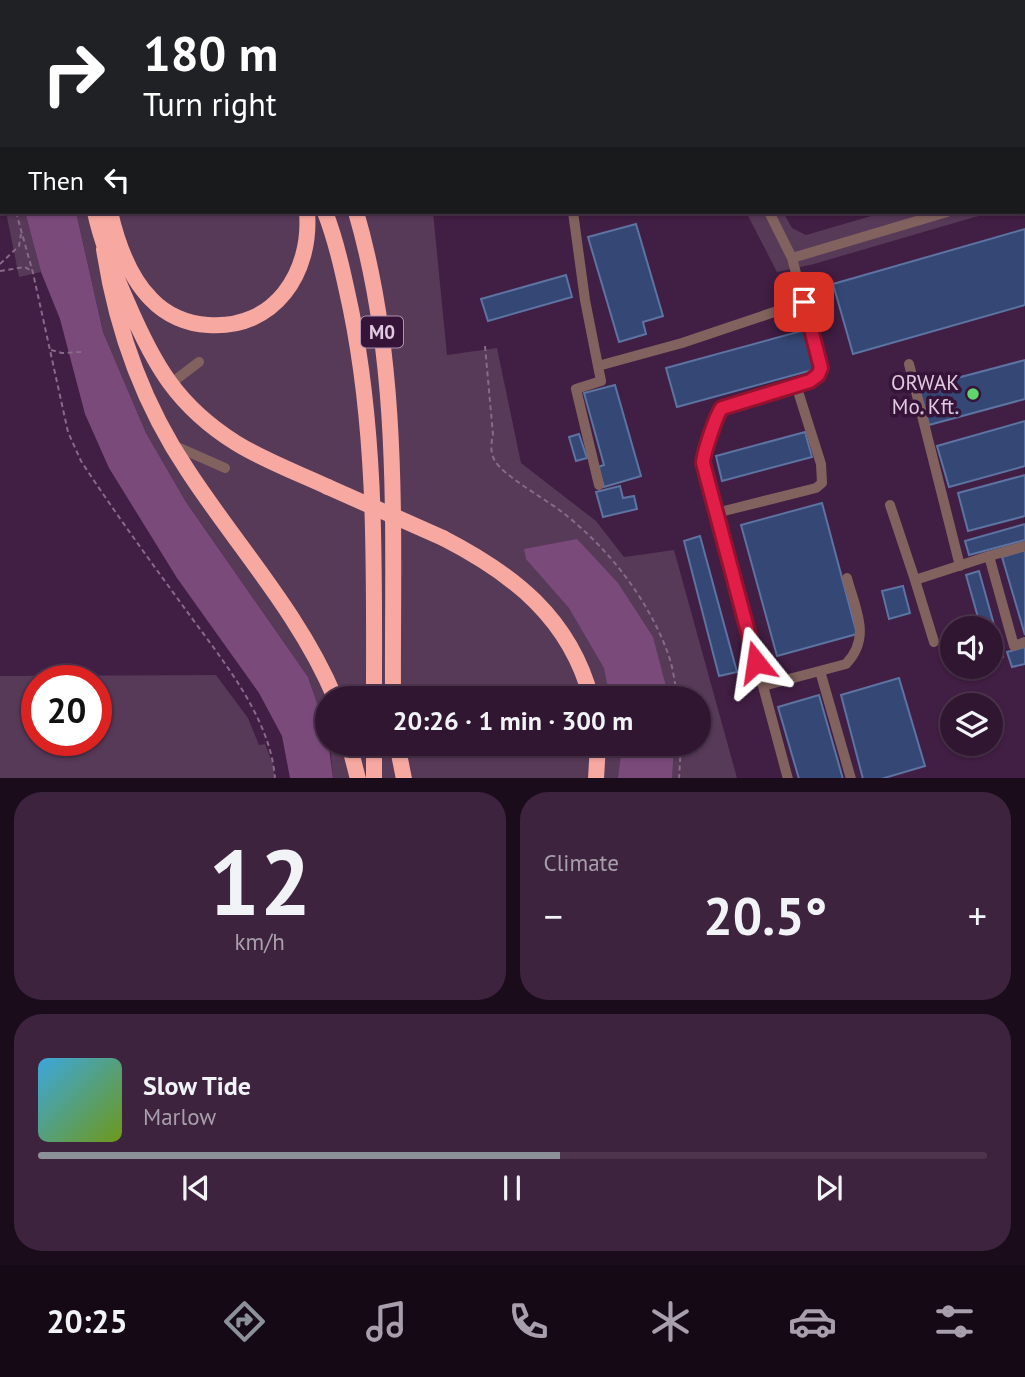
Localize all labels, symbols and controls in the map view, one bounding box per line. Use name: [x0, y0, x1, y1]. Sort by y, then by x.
text: 180 m: [143, 21, 278, 85]
icon: right: [28, 28, 119, 119]
text: Turn right: [143, 83, 277, 125]
icon: left: [98, 161, 136, 199]
text: Then: [28, 164, 84, 197]
pin: [774, 272, 834, 332]
icon: arrive: [785, 283, 823, 321]
road number: M0: [361, 316, 403, 348]
place label: ORWAK Mo. Kft.: [891, 369, 959, 420]
marker: ORWAK Mo. Kft.: [965, 386, 981, 402]
map controls: [940, 616, 1003, 756]
button: sound: [940, 616, 1003, 679]
position arrow: [719, 625, 793, 699]
speed limit sign: 20: [21, 665, 112, 756]
button: layers: [940, 693, 1003, 756]
text: 20:26 · 1 min · 300 m: [393, 704, 633, 737]
text: 12: [208, 822, 311, 940]
text: Climate: [544, 848, 619, 877]
text: 20.5°: [703, 882, 827, 949]
text: −: [544, 891, 563, 940]
text: +: [968, 891, 987, 940]
text: km/h: [235, 927, 285, 956]
text: Slow Tide: [143, 1069, 251, 1102]
text: Marlow: [143, 1102, 216, 1131]
icon: previous: [177, 1169, 215, 1207]
icon: pause: [493, 1169, 531, 1207]
icon: next: [810, 1169, 848, 1207]
icon: directions: [220, 1297, 269, 1346]
icon: music: [362, 1297, 411, 1346]
icon: phone: [504, 1297, 553, 1346]
icon: climate: [646, 1297, 695, 1346]
icon: car: [788, 1297, 837, 1346]
icon: filters: [930, 1297, 979, 1346]
text: 20:25: [46, 1300, 128, 1342]

